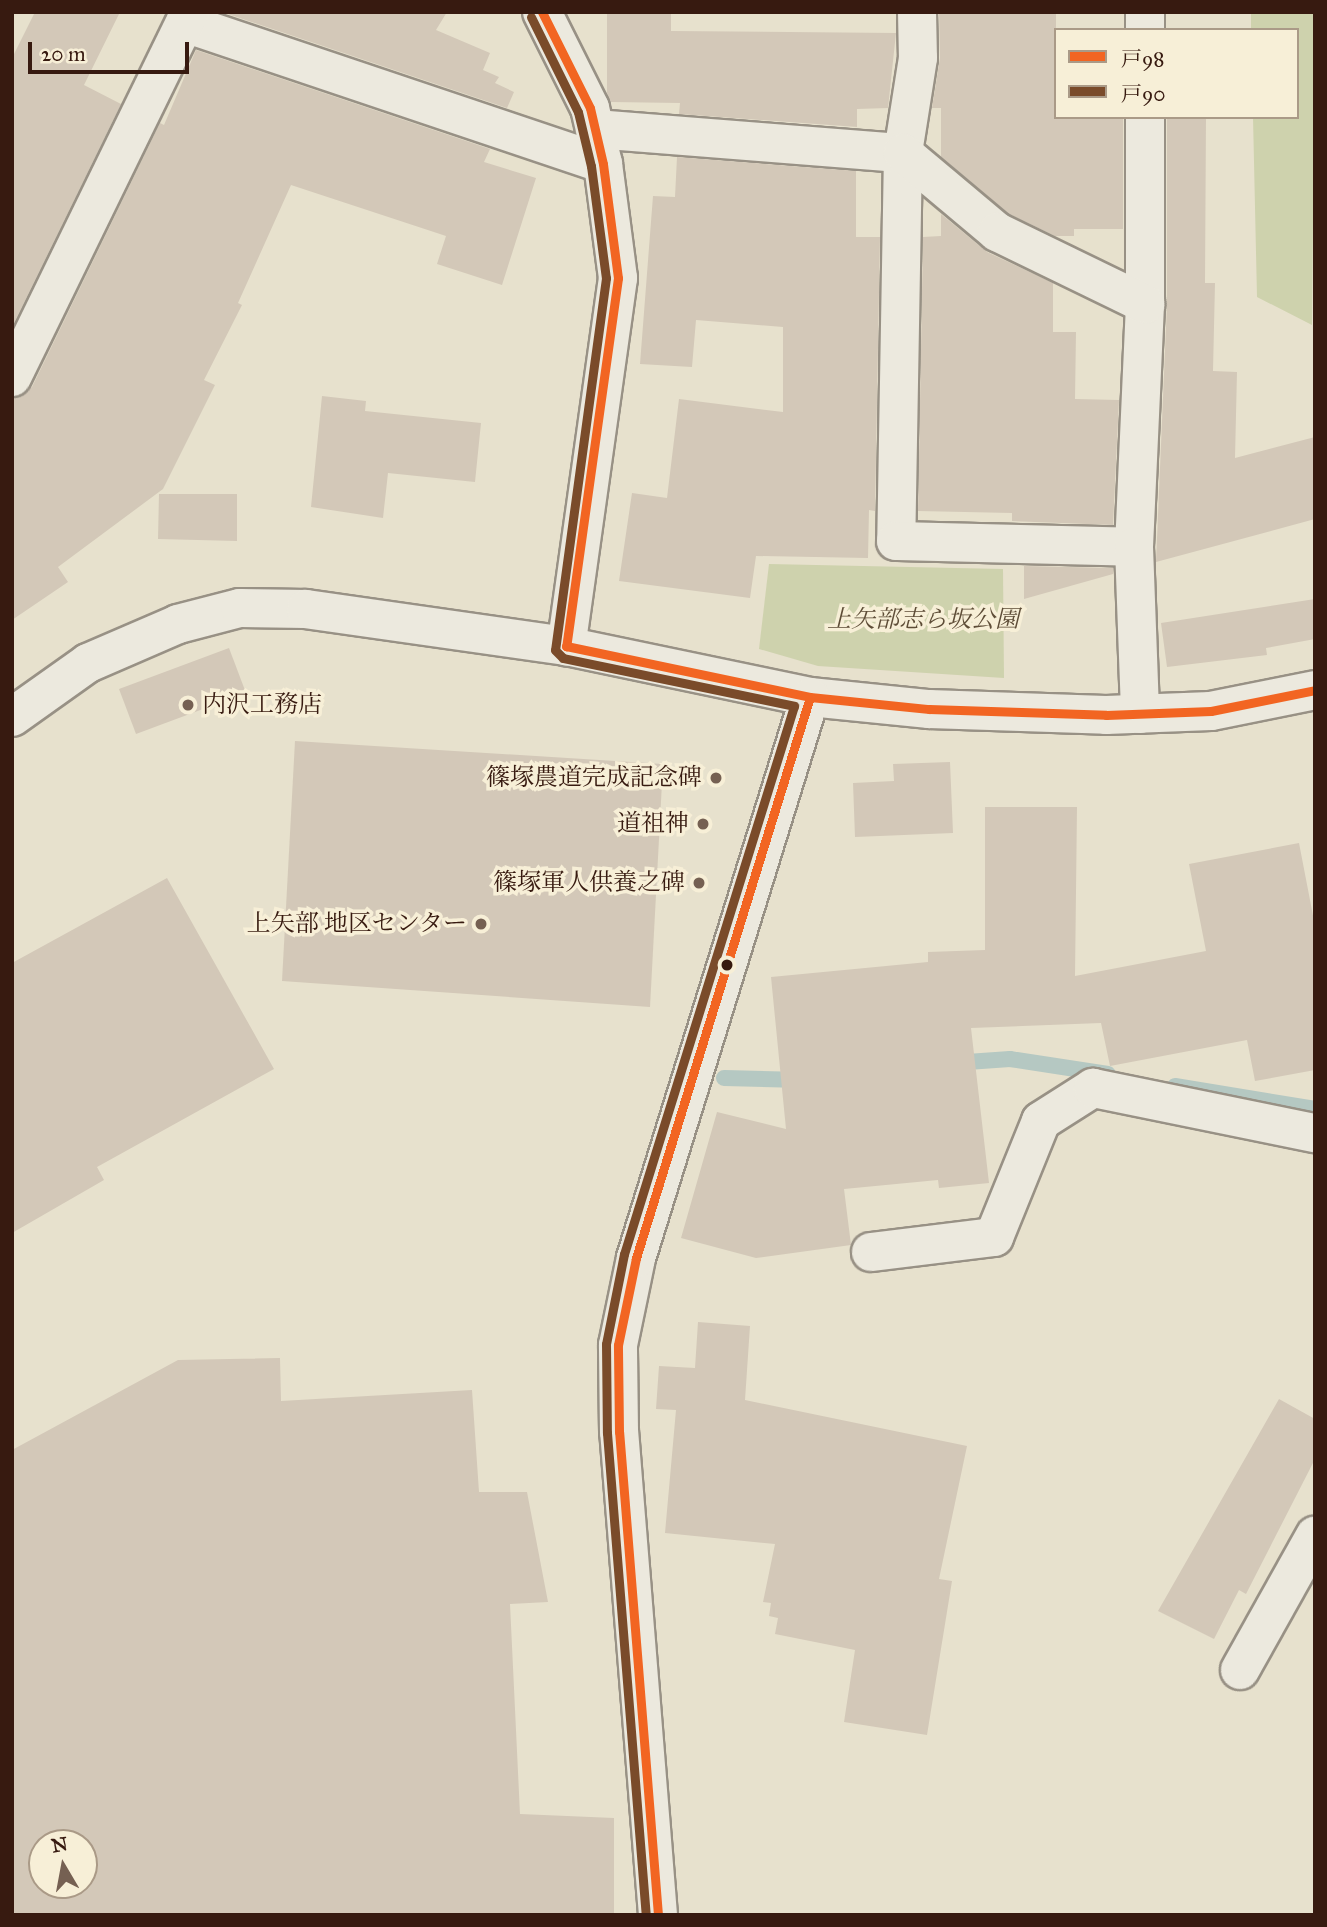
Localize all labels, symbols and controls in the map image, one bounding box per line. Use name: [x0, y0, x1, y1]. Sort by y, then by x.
scale bar: [32, 28, 192, 72]
legend: [1054, 28, 1299, 119]
text: 20 m: [41, 41, 86, 67]
text: 戸98: [1121, 46, 1164, 72]
text: 戸90: [1121, 81, 1166, 107]
park label: 上矢部志ら坂公園: [827, 606, 1019, 634]
place label: 内沢工務店: [202, 691, 322, 719]
marker: 内沢工務店: [180, 697, 196, 713]
place label: 篠塚農道完成記念碑: [486, 764, 702, 792]
marker: 篠塚農道完成記念碑: [708, 770, 724, 786]
place label: 道祖神: [617, 810, 689, 838]
marker: 道祖神: [695, 816, 711, 832]
place label: 篠塚軍人供養之碑: [493, 869, 685, 897]
marker: 篠塚軍人供養之碑: [691, 875, 707, 891]
place label: 上矢部 地区センター: [246, 910, 467, 938]
marker: 上矢部 地区センター: [473, 916, 489, 932]
unlabelled marker: [720, 958, 734, 972]
north arrow: [28, 1829, 98, 1899]
text: N: [50, 1832, 70, 1858]

